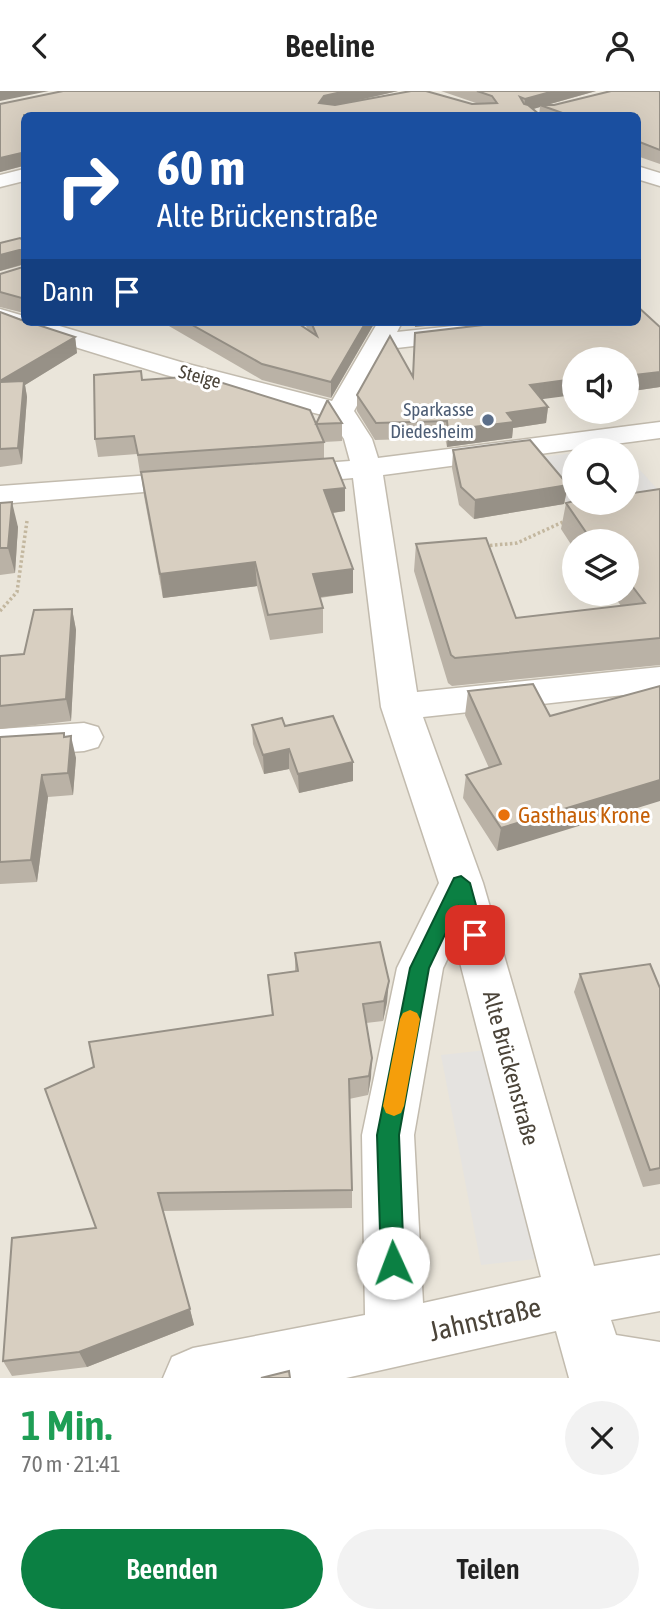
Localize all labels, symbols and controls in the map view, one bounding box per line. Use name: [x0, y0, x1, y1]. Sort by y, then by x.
icon: back: [21, 27, 59, 65]
text: Beeline: [285, 27, 375, 64]
icon: person: [601, 27, 639, 65]
text: 60 m: [157, 139, 245, 195]
icon: right: [42, 140, 133, 231]
text: Alte Brückenstraße: [157, 197, 378, 234]
icon: arrive: [108, 273, 146, 311]
text: Dann: [42, 277, 94, 307]
map controls: [562, 347, 639, 606]
button: sound: [562, 347, 639, 424]
street label: Steige: [177, 360, 223, 392]
place label: Sparkasse Diedesheim: [390, 398, 474, 442]
marker: Sparkasse Diedesheim: [480, 412, 496, 428]
button: search: [562, 438, 639, 515]
button: layers: [562, 529, 639, 606]
place label: Gasthaus Krone: [518, 802, 650, 828]
marker: Gasthaus Krone: [496, 807, 512, 823]
pin: [445, 905, 505, 965]
icon: arrive: [456, 916, 494, 954]
street label: Alte Brückenstraße: [478, 988, 544, 1148]
position arrow: [356, 1226, 430, 1300]
street label: Jahnstraße: [426, 1291, 544, 1347]
text: 1 Min.: [21, 1401, 112, 1449]
button: close: [565, 1401, 639, 1475]
text: 70 m · 21:41: [21, 1451, 121, 1477]
button: Beenden: [21, 1529, 323, 1609]
button: Teilen: [337, 1529, 639, 1609]

